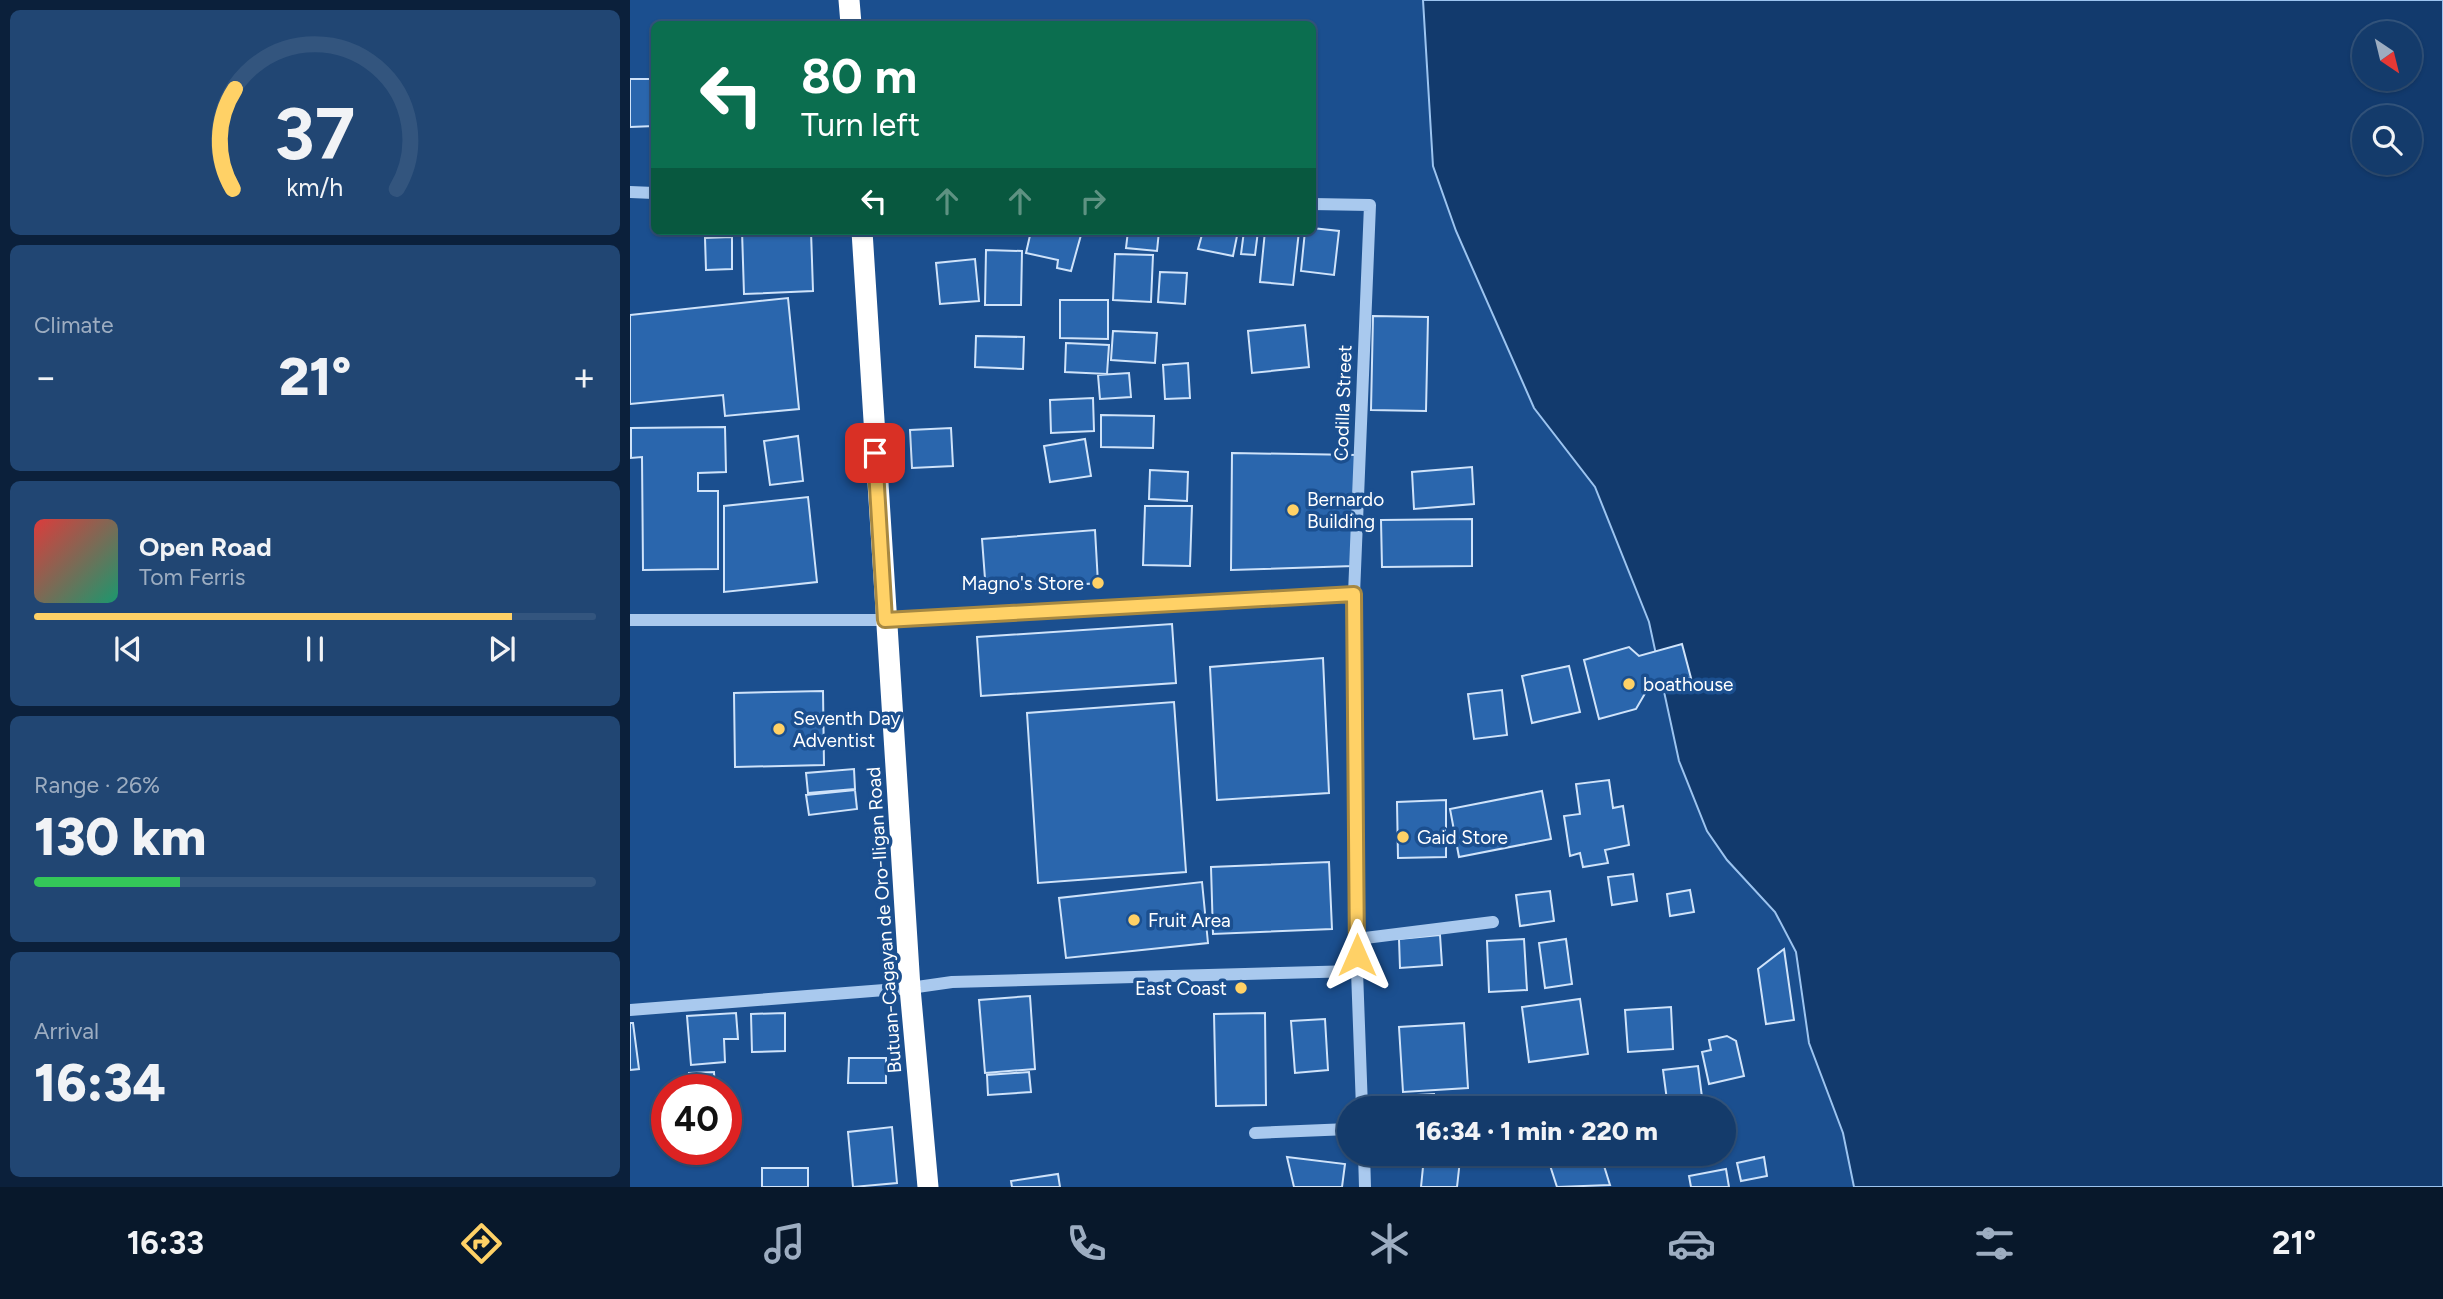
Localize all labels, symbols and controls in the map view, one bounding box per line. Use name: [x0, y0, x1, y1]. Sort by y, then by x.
north arrow: [2352, 21, 2422, 91]
map controls: [2352, 21, 2422, 175]
text: 80 m: [801, 46, 917, 105]
icon: left: [686, 49, 777, 140]
text: 37: [275, 90, 355, 177]
button: search: [2352, 105, 2422, 175]
text: Turn left: [801, 106, 920, 144]
text: km/h: [286, 172, 344, 202]
icon: left: [855, 182, 893, 220]
icon: ahead: [928, 182, 966, 220]
icon: ahead: [1001, 182, 1039, 220]
icon: right: [1074, 182, 1112, 220]
text: Climate: [34, 311, 113, 339]
street label: Codilla Street: [1329, 345, 1357, 461]
text: 21°: [279, 346, 351, 408]
text: −: [34, 354, 58, 400]
text: +: [572, 354, 596, 400]
pin: [845, 423, 905, 483]
icon: arrive: [856, 434, 894, 472]
place label: Bernardo Building: [1307, 488, 1384, 533]
marker: Bernardo Building: [1285, 502, 1301, 518]
text: Open Road: [139, 531, 272, 563]
text: Tom Ferris: [139, 563, 245, 591]
place label: Magno's Store: [961, 572, 1084, 595]
marker: Magno's Store: [1090, 575, 1106, 591]
icon: previous: [109, 630, 147, 668]
icon: pause: [296, 630, 334, 668]
icon: next: [483, 630, 521, 668]
place label: boathouse: [1643, 673, 1733, 696]
marker: boathouse: [1621, 676, 1637, 692]
place label: Seventh Day Adventist: [793, 707, 901, 752]
marker: Seventh Day Adventist: [771, 721, 787, 737]
street label: Butuan-Cagayan de Oro-Iligan Road: [862, 766, 906, 1074]
text: Range · 26%: [34, 771, 160, 799]
text: 130 km: [34, 806, 206, 868]
place label: Gaid Store: [1417, 826, 1508, 849]
marker: Gaid Store: [1395, 829, 1411, 845]
place label: Fruit Area: [1148, 909, 1231, 932]
marker: Fruit Area: [1126, 912, 1142, 928]
position arrow: [1320, 918, 1394, 992]
place label: East Coast: [1135, 977, 1227, 1000]
marker: East Coast: [1233, 980, 1249, 996]
text: Arrival: [34, 1017, 99, 1045]
text: 16:34: [34, 1052, 166, 1114]
speed limit sign: 40: [651, 1074, 742, 1165]
text: 16:34 · 1 min · 220 m: [1415, 1115, 1658, 1147]
icon: directions: [457, 1219, 506, 1268]
icon: music: [760, 1219, 809, 1268]
icon: phone: [1062, 1219, 1111, 1268]
icon: climate: [1365, 1219, 1414, 1268]
icon: car: [1667, 1219, 1716, 1268]
icon: filters: [1970, 1219, 2019, 1268]
text: 16:33: [127, 1224, 204, 1262]
text: 21°: [2272, 1224, 2316, 1262]

